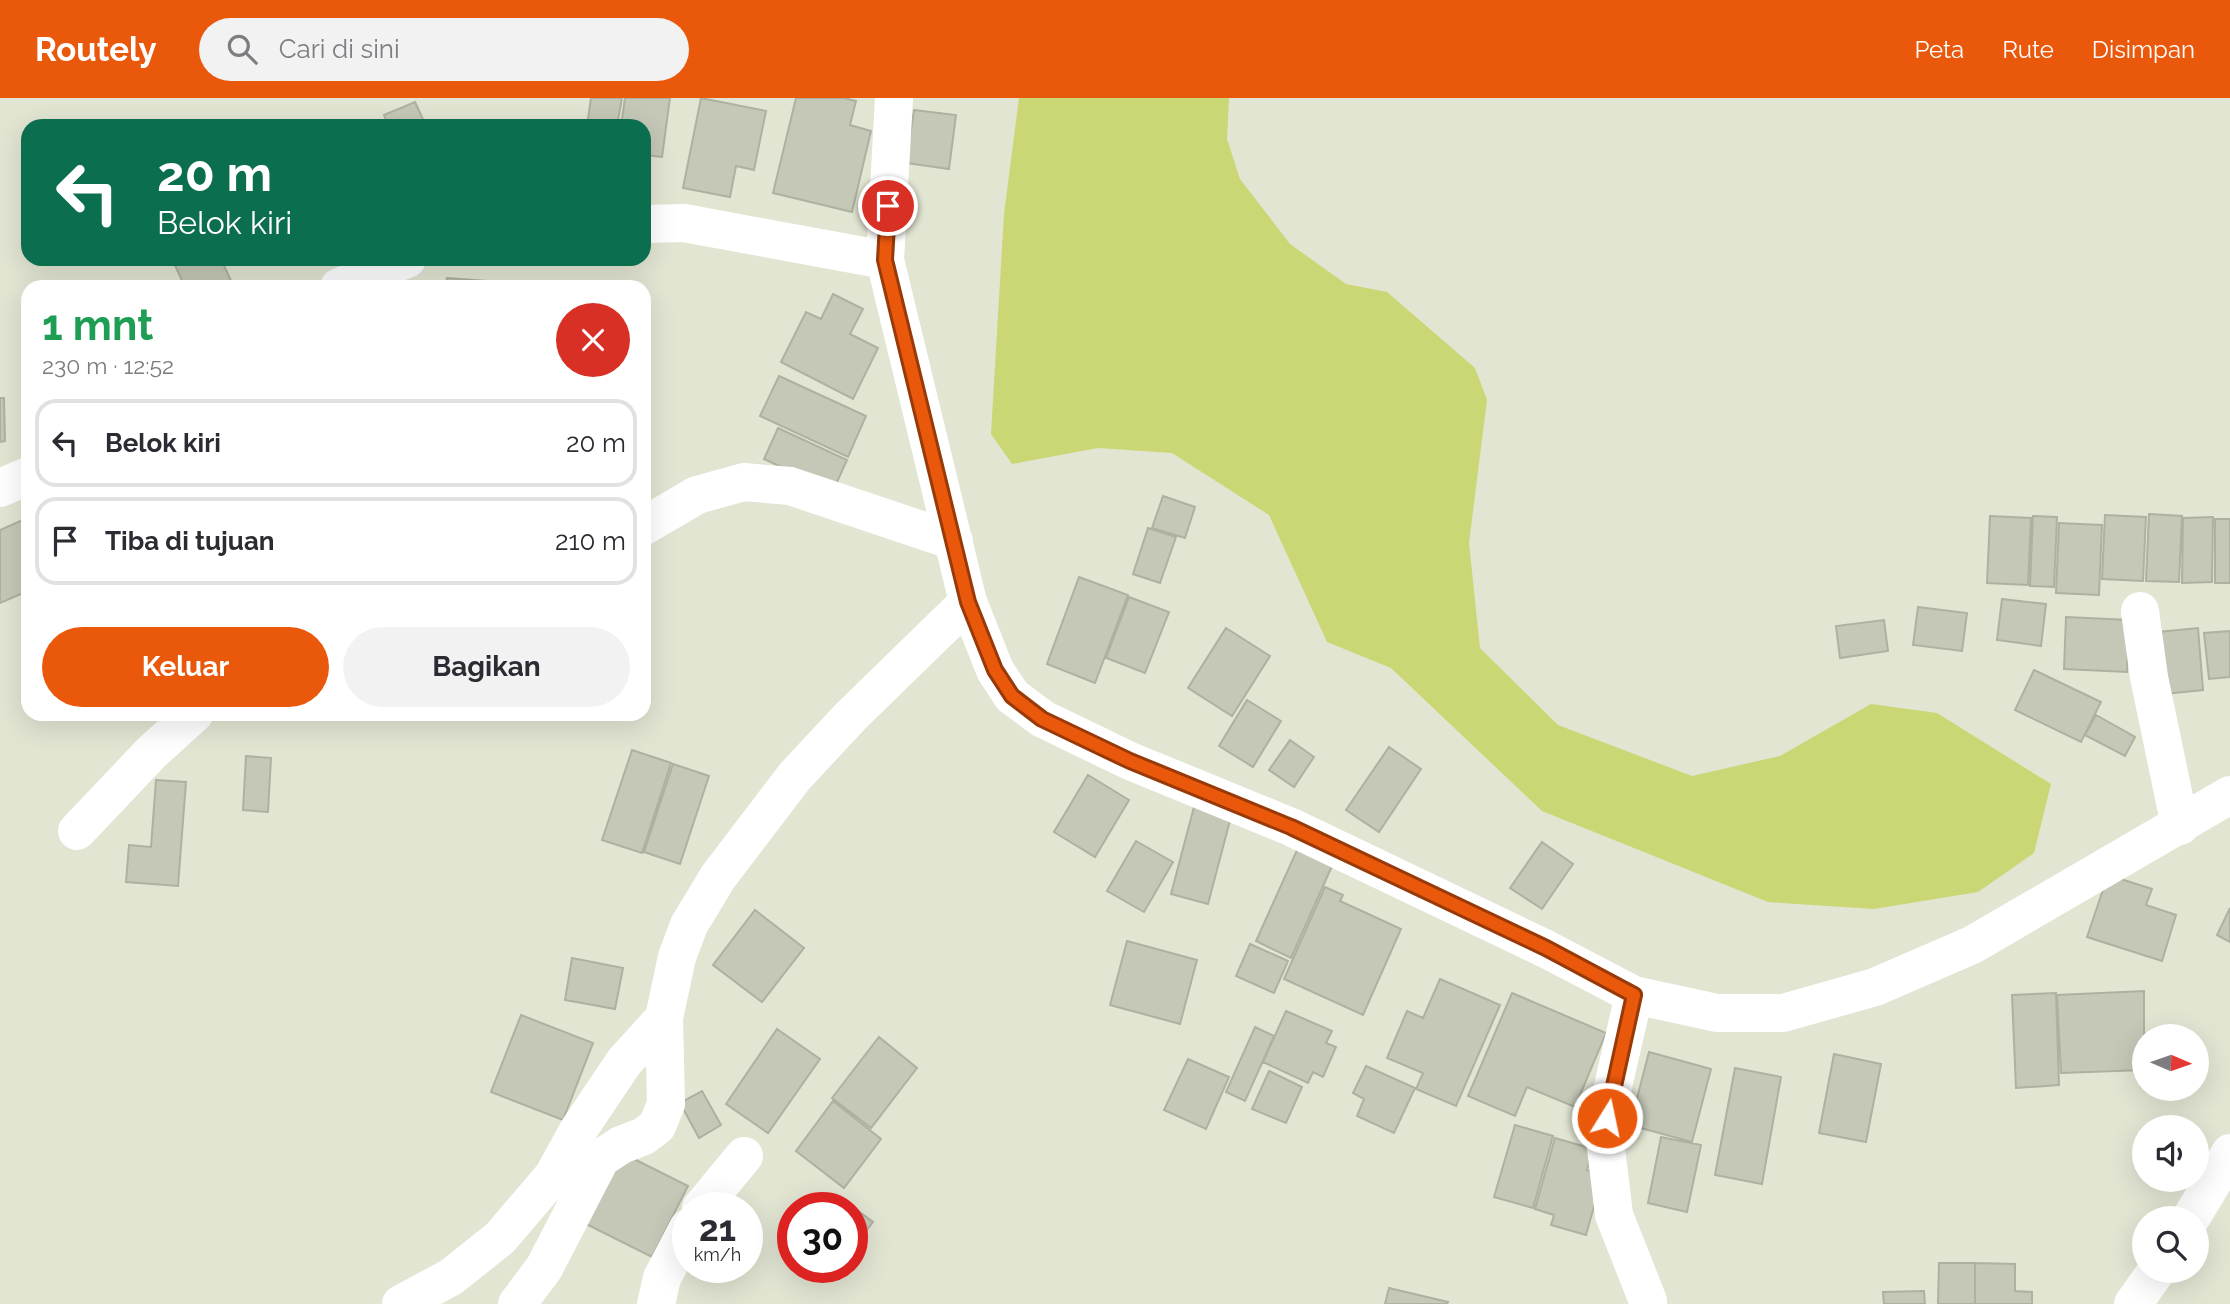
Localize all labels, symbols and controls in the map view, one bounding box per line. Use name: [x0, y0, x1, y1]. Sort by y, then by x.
search box: [199, 18, 689, 81]
text: Routely: [35, 30, 157, 69]
icon: search: [223, 30, 261, 68]
text: Cari di sini: [279, 34, 400, 64]
text: Peta: [1914, 35, 1964, 64]
text: Rute: [2002, 35, 2054, 64]
text: Disimpan: [2092, 35, 2195, 64]
text: 20 m: [157, 145, 272, 202]
icon: left: [42, 147, 133, 238]
pin: [858, 176, 918, 236]
icon: arrive: [869, 187, 907, 225]
text: Belok kiri: [157, 204, 292, 241]
text: 1 mnt: [42, 301, 153, 350]
button: close: [556, 303, 630, 377]
text: 230 m · 12:52: [42, 352, 174, 379]
icon: left: [46, 424, 84, 462]
text: Belok kiri: [105, 428, 221, 458]
text: 20 m: [566, 428, 626, 458]
icon: arrive: [46, 522, 84, 560]
text: Tiba di tujuan: [105, 526, 275, 556]
text: 210 m: [555, 526, 626, 556]
button: Keluar: [42, 627, 329, 707]
button: Bagikan: [343, 627, 630, 707]
north arrow: [2132, 1024, 2208, 1101]
map controls: [2132, 1024, 2209, 1283]
position arrow: [1570, 1081, 1644, 1155]
button: sound: [2132, 1115, 2209, 1192]
speed limit sign: 30: [777, 1192, 868, 1283]
button: search: [2132, 1206, 2209, 1283]
text: 21: [699, 1208, 736, 1249]
text: km/h: [694, 1244, 741, 1265]

